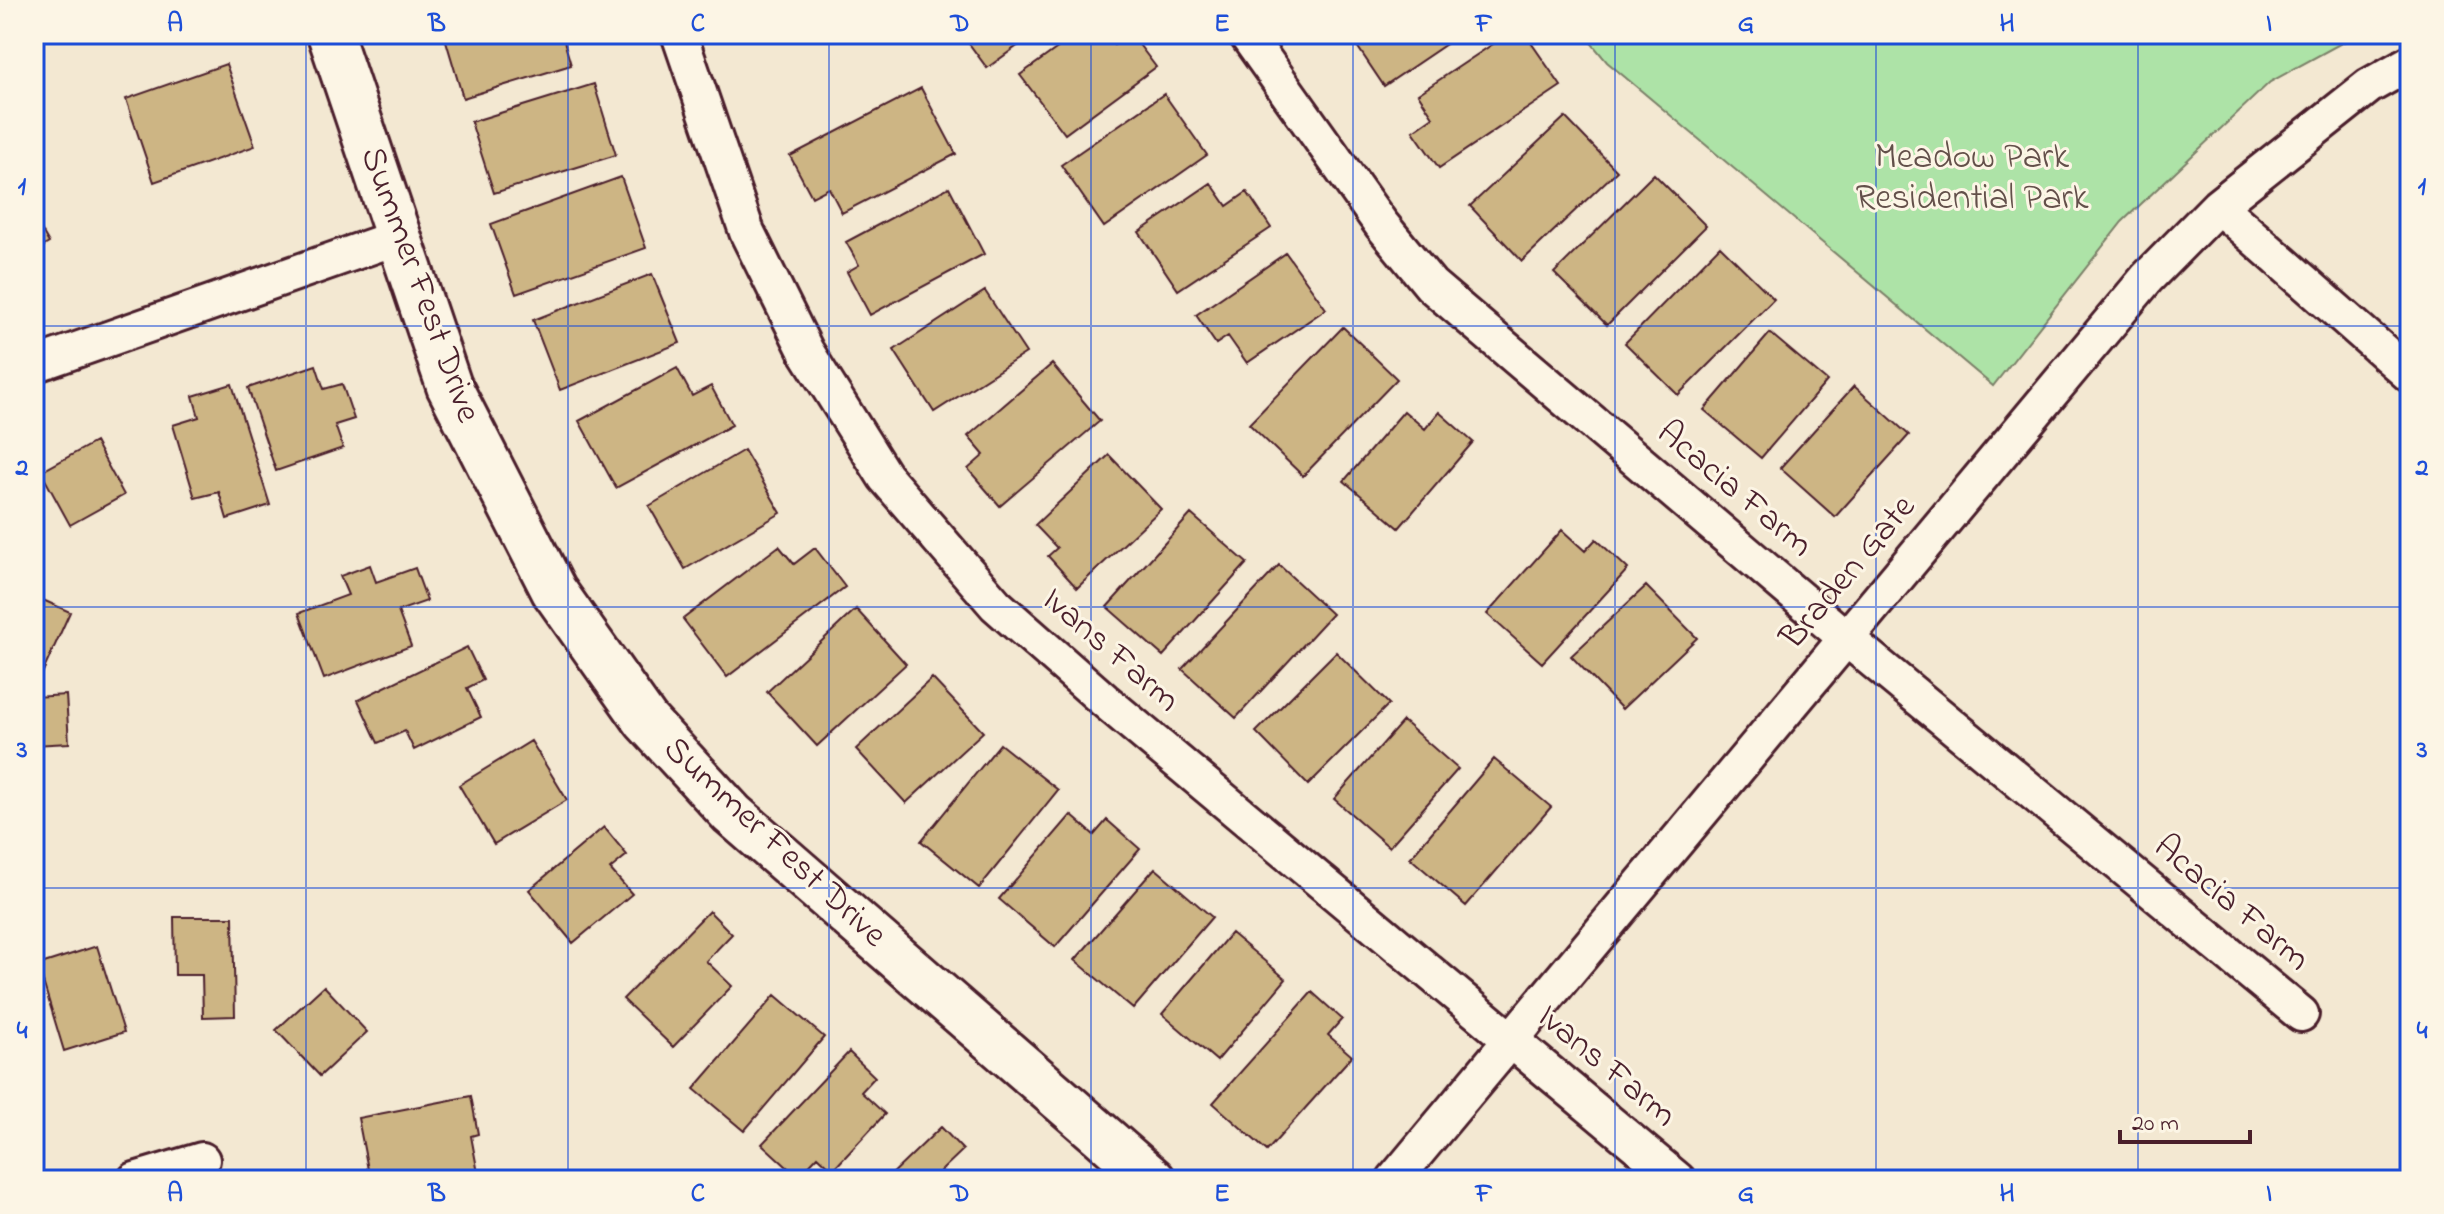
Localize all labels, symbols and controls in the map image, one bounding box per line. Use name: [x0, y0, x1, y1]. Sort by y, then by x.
text: A: [167, 6, 183, 44]
text: B: [427, 6, 446, 44]
text: C: [691, 6, 705, 44]
text: D: [949, 6, 970, 44]
text: E: [1214, 6, 1230, 44]
text: F: [1474, 6, 1493, 44]
text: G: [1738, 6, 1754, 44]
text: H: [1999, 6, 2015, 44]
text: I: [2266, 6, 2272, 44]
park label: Meadow Park Residential Park: [1855, 132, 2089, 226]
street label: Summer Fest Drive: [345, 140, 494, 431]
text: 1: [18, 169, 27, 207]
text: 1: [2418, 169, 2427, 207]
street label: Acacia Farm: [1644, 409, 1824, 571]
text: 2: [15, 450, 29, 488]
text: 2: [2415, 450, 2429, 488]
street label: Braden Gate: [1768, 483, 1930, 663]
street label: Ivans Farm: [1029, 576, 1191, 726]
street label: Summer Fest Drive: [650, 725, 899, 962]
text: 3: [16, 732, 28, 770]
text: 3: [2416, 732, 2428, 770]
street label: Acacia Farm: [2141, 823, 2321, 985]
street label: Ivans Farm: [1524, 992, 1688, 1142]
text: 4: [17, 1013, 28, 1051]
text: 4: [2417, 1013, 2428, 1051]
scale bar: [2120, 1094, 2250, 1144]
text: 20 m: [2132, 1107, 2179, 1142]
text: A: [167, 1176, 183, 1214]
text: B: [427, 1176, 446, 1214]
text: C: [691, 1176, 705, 1214]
text: D: [949, 1176, 970, 1214]
text: E: [1214, 1176, 1230, 1214]
text: F: [1474, 1176, 1493, 1214]
text: G: [1738, 1176, 1754, 1214]
text: H: [1999, 1176, 2015, 1214]
text: I: [2266, 1176, 2272, 1214]

